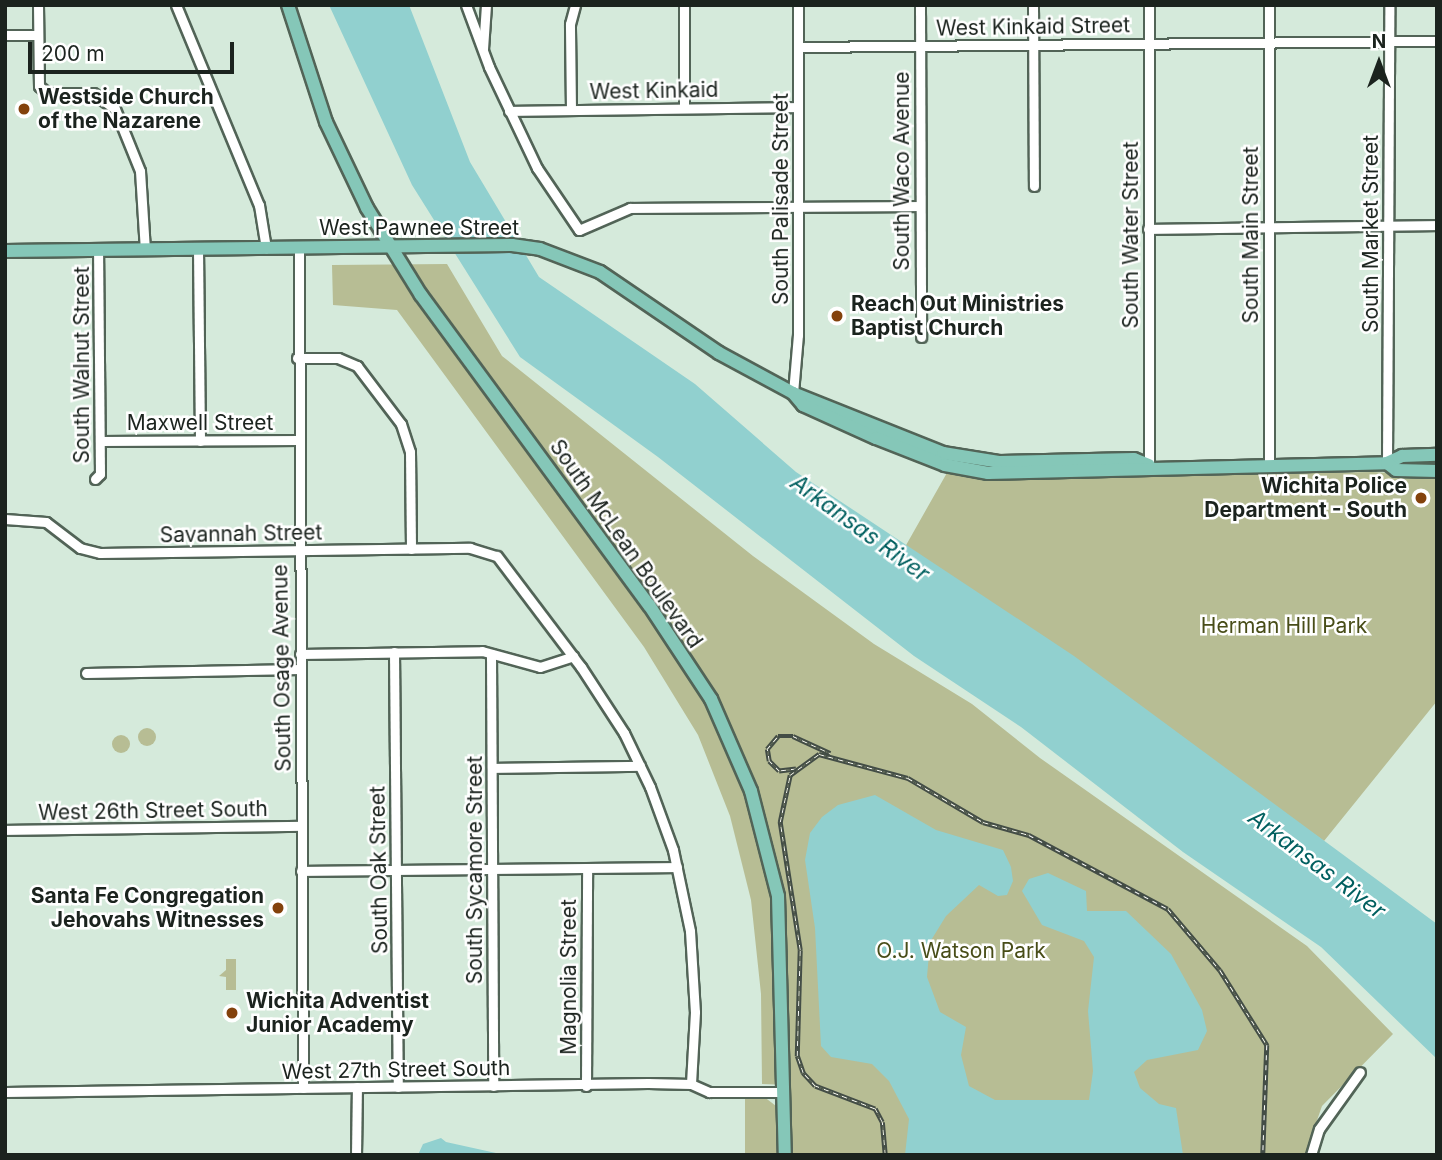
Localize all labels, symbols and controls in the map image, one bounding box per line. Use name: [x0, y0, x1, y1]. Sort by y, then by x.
street label: West Kinkaid Street: [936, 13, 1130, 41]
scale bar: [32, 28, 238, 72]
north arrow: [1344, 28, 1414, 98]
text: N: [1372, 30, 1386, 53]
text: 200 m: [41, 41, 105, 66]
street label: South Waco Avenue: [889, 71, 915, 271]
street label: West Kinkaid: [589, 77, 719, 105]
place label: Westside Church of the Nazarene: [38, 84, 214, 134]
street label: South Palisade Street: [768, 93, 794, 305]
marker: Westside Church of the Nazarene: [16, 101, 32, 117]
street label: South Market Street: [1358, 135, 1384, 333]
street label: South Water Street: [1118, 141, 1144, 329]
street label: South Main Street: [1238, 146, 1264, 324]
street label: West Pawnee Street: [319, 215, 519, 241]
street label: South Walnut Street: [69, 266, 95, 464]
place label: Reach Out Ministries Baptist Church: [851, 291, 1064, 341]
marker: Reach Out Ministries Baptist Church: [829, 308, 845, 324]
street label: Maxwell Street: [127, 410, 273, 436]
street label: South McLean Boulevard: [544, 435, 708, 653]
water label: Arkansas River: [785, 469, 935, 587]
place label: Wichita Police Department - South: [1204, 473, 1407, 523]
marker: Wichita Police Department - South: [1413, 490, 1429, 506]
street label: Savannah Street: [159, 520, 323, 548]
street label: South Osage Avenue: [268, 564, 296, 772]
park label: Herman Hill Park: [1201, 613, 1367, 639]
street label: South Sycamore Street: [462, 756, 488, 984]
street label: South Oak Street: [365, 786, 393, 954]
street label: West 26th Street South: [38, 796, 268, 826]
water label: Arkansas River: [1243, 804, 1391, 924]
place label: Santa Fe Congregation Jehovahs Witnesses: [31, 883, 264, 933]
street label: Magnolia Street: [556, 899, 582, 1055]
marker: Santa Fe Congregation Jehovahs Witnesses: [270, 900, 286, 916]
park label: O.J. Watson Park: [876, 938, 1046, 964]
place label: Wichita Adventist Junior Academy: [246, 988, 429, 1038]
marker: Wichita Adventist Junior Academy: [224, 1005, 240, 1021]
street label: West 27th Street South: [282, 1055, 510, 1085]

